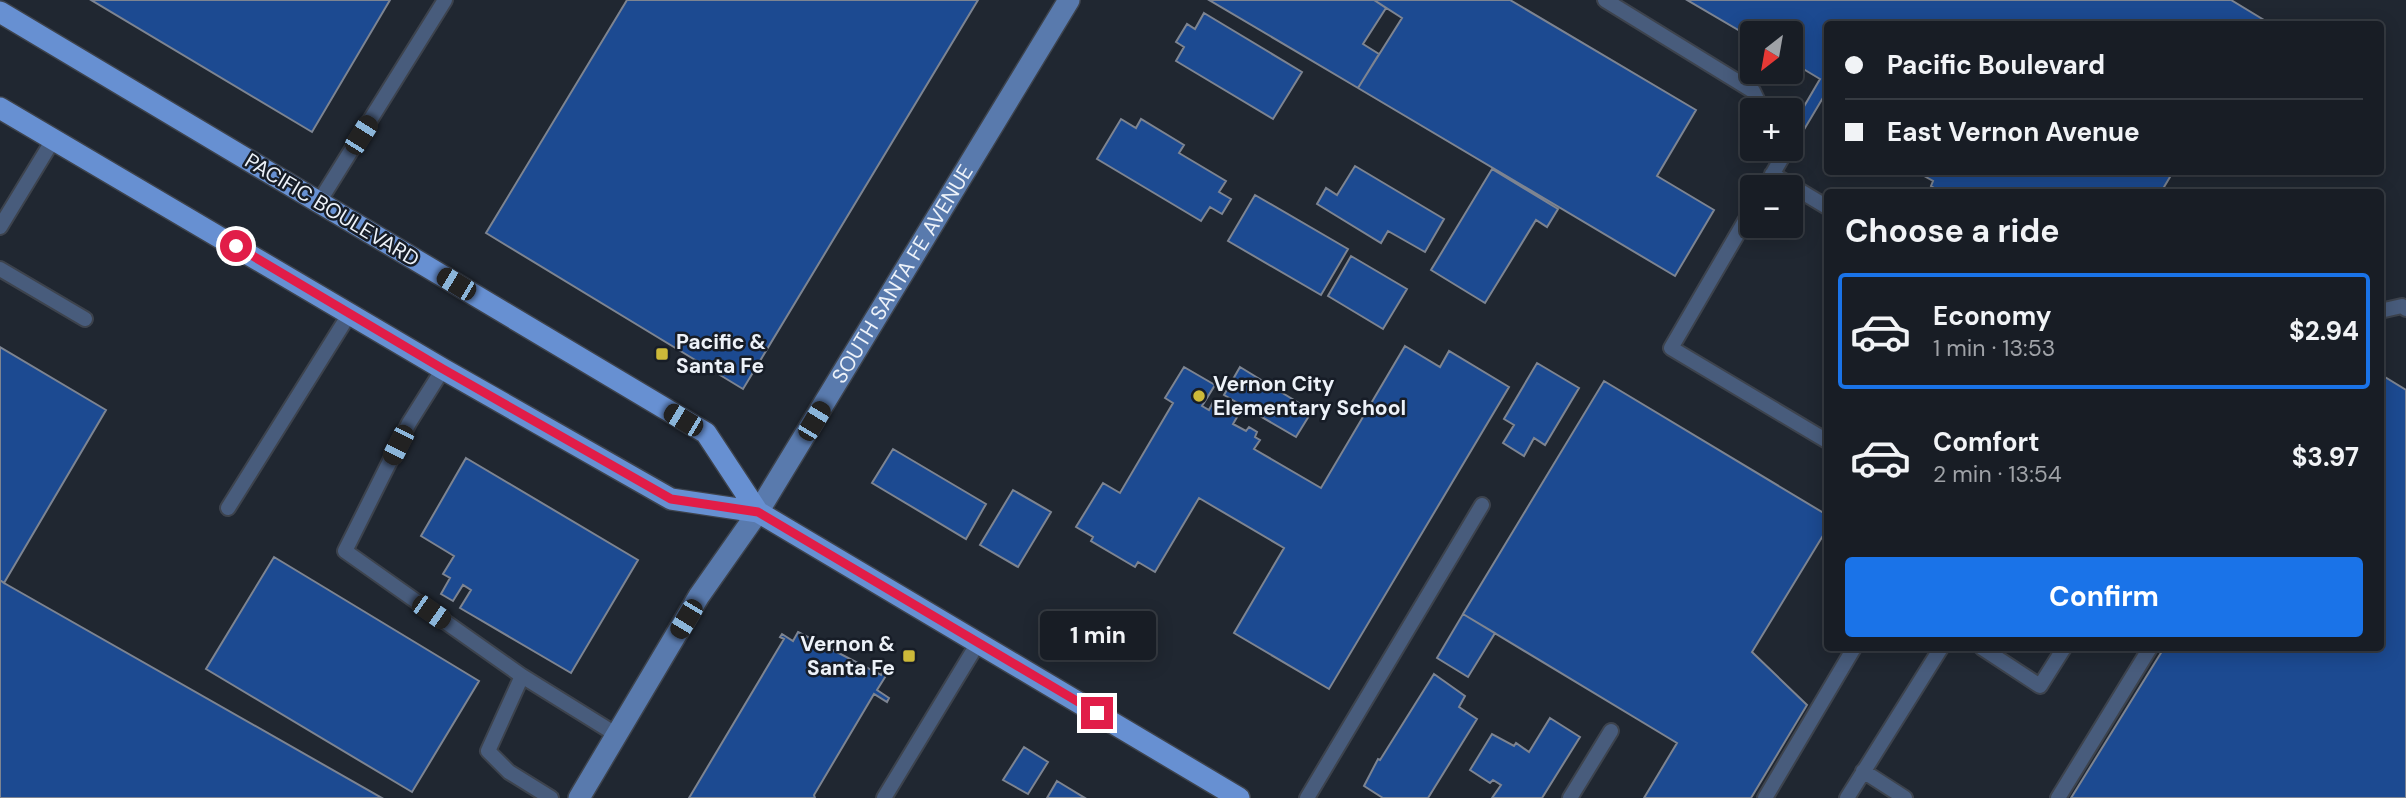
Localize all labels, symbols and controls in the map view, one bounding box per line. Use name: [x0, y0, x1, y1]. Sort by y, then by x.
north arrow: [1740, 21, 1802, 84]
map controls: [1740, 21, 1803, 238]
text: Pacific Boulevard: [1887, 48, 2105, 82]
button: +: [1740, 98, 1803, 161]
car: [341, 112, 382, 158]
text: East Vernon Avenue: [1887, 115, 2140, 149]
street label: PACIFIC BOULEVARD: [240, 147, 424, 273]
street label: SOUTH SANTA FE AVENUE: [825, 160, 980, 389]
button: −: [1740, 175, 1803, 238]
text: Choose a ride: [1845, 210, 2060, 252]
route start: [220, 230, 252, 262]
car: [433, 264, 480, 304]
text: Economy: [1933, 299, 2051, 333]
icon: car: [1849, 300, 1912, 363]
text: $2.94: [2289, 314, 2359, 348]
place label: Pacific & Santa Fe: [676, 328, 766, 380]
text: 1 min · 13:53: [1933, 333, 2055, 363]
marker: Pacific & Santa Fe: [654, 346, 670, 362]
place label: Vernon City Elementary School: [1213, 370, 1406, 422]
marker: Vernon City Elementary School: [1191, 388, 1207, 404]
car: [795, 398, 834, 444]
car: [660, 400, 707, 440]
car: [380, 422, 417, 468]
text: Comfort: [1933, 425, 2039, 459]
icon: car: [1849, 426, 1912, 489]
text: $3.97: [2292, 440, 2359, 474]
text: 2 min · 13:54: [1933, 459, 2062, 489]
button: Confirm: [1845, 557, 2363, 637]
car: [408, 591, 455, 633]
car: [667, 596, 706, 642]
callout: 1 min: [1039, 612, 1155, 660]
text: 1 min: [1070, 620, 1126, 650]
place label: Vernon & Santa Fe: [800, 630, 895, 682]
marker: Vernon & Santa Fe: [901, 648, 917, 664]
route end: [1081, 697, 1113, 729]

